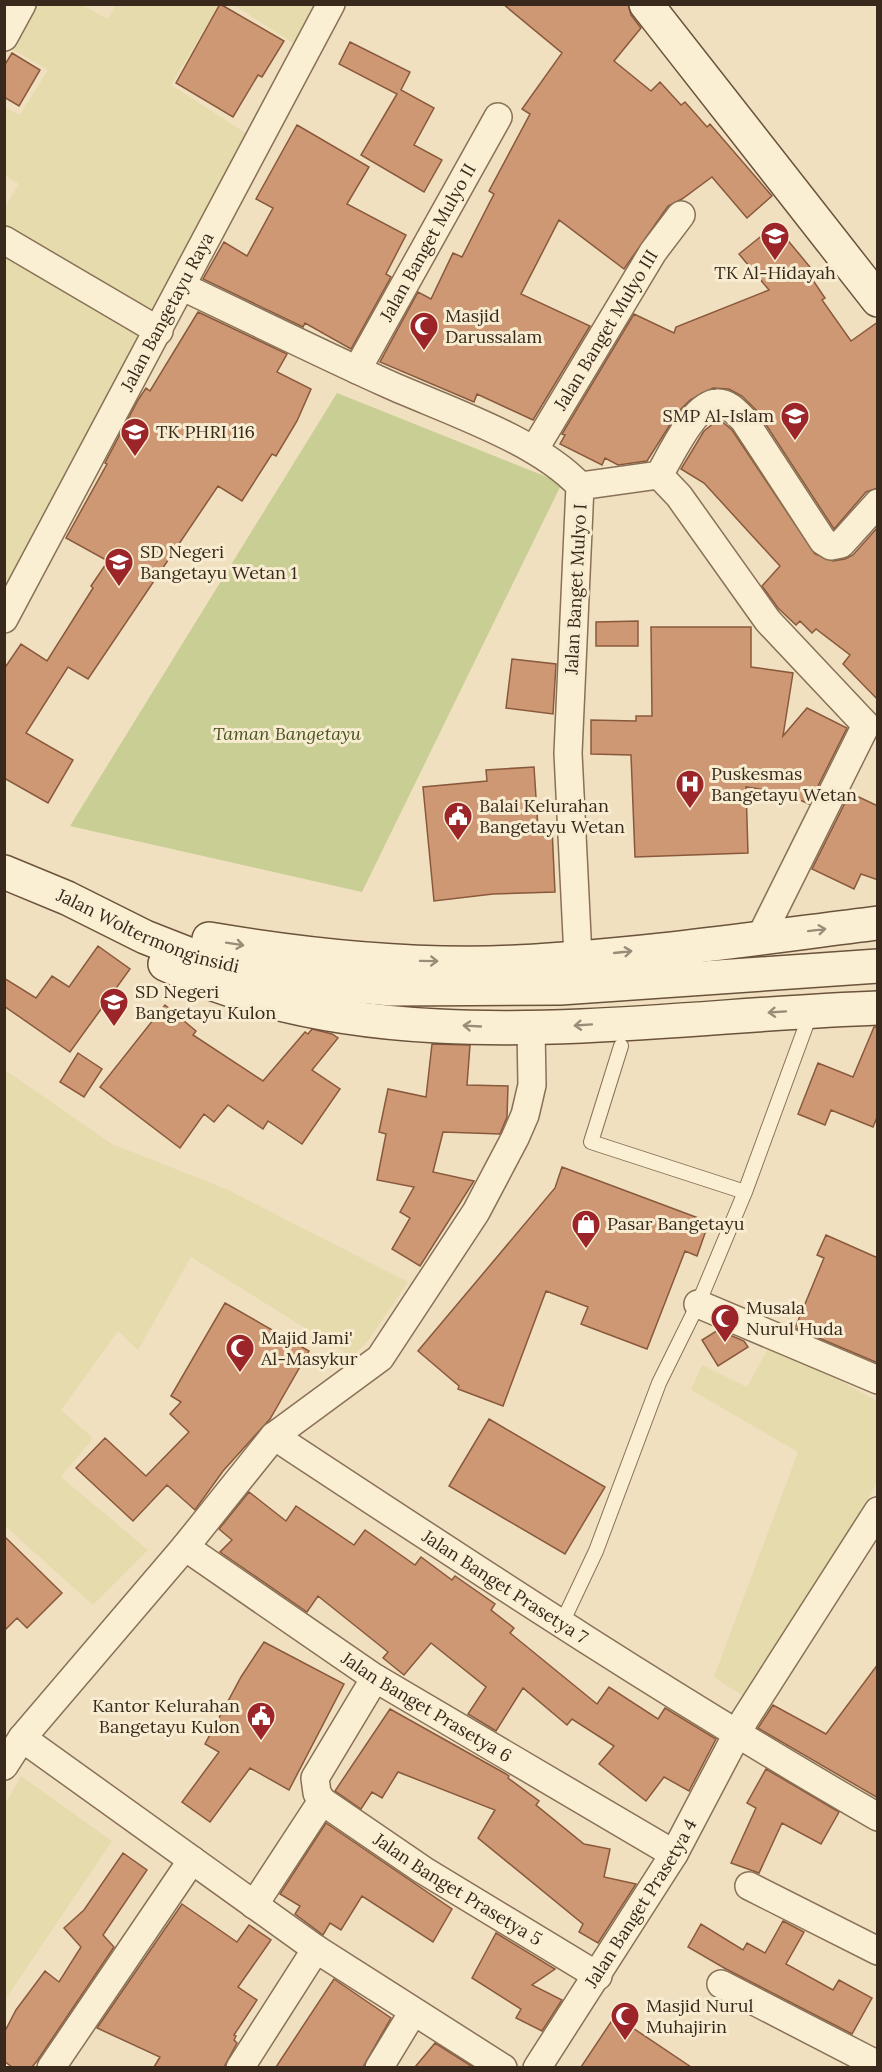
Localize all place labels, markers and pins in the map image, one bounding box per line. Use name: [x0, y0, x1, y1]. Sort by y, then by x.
school or university icon: TK Al-Hidayah: [759, 220, 791, 262]
place label: TK Al-Hidayah: [714, 261, 836, 284]
place label: Masjid Darussalam: [445, 304, 542, 348]
mosque icon: Masjid Darussalam: [408, 310, 440, 352]
school or university icon: SMP Al-Islam: [779, 400, 811, 442]
place label: SMP Al-Islam: [662, 404, 774, 427]
school or university icon: TK PHRI 116: [119, 416, 151, 458]
place label: TK PHRI 116: [156, 420, 255, 443]
place label: SD Negeri Bangetayu Wetan 1: [140, 540, 297, 584]
school or university icon: SD Negeri Bangetayu Wetan 1: [103, 546, 135, 588]
place label: Puskesmas Bangetayu Wetan: [711, 762, 857, 806]
hospital icon: Puskesmas Bangetayu Wetan: [674, 768, 706, 810]
place label: Balai Kelurahan Bangetayu Wetan: [479, 794, 625, 838]
public building icon: Balai Kelurahan Bangetayu Wetan: [442, 800, 474, 842]
place label: SD Negeri Bangetayu Kulon: [135, 980, 276, 1024]
school or university icon: SD Negeri Bangetayu Kulon: [98, 986, 130, 1028]
shop icon: Pasar Bangetayu: [570, 1208, 602, 1250]
place label: Pasar Bangetayu: [607, 1212, 745, 1235]
place label: Musala Nurul Huda: [746, 1296, 843, 1340]
mosque icon: Musala Nurul Huda: [709, 1302, 741, 1344]
place label: Majid Jami' Al-Masykur: [260, 1326, 358, 1370]
mosque icon: Majid Jami' Al-Masykur: [224, 1332, 256, 1374]
place label: Kantor Kelurahan Bangetayu Kulon: [92, 1694, 240, 1738]
public building icon: Kantor Kelurahan Bangetayu Kulon: [245, 1700, 277, 1742]
place label: Masjid Nurul Muhajirin: [646, 1994, 753, 2038]
mosque icon: Masjid Nurul Muhajirin: [609, 2000, 641, 2042]

